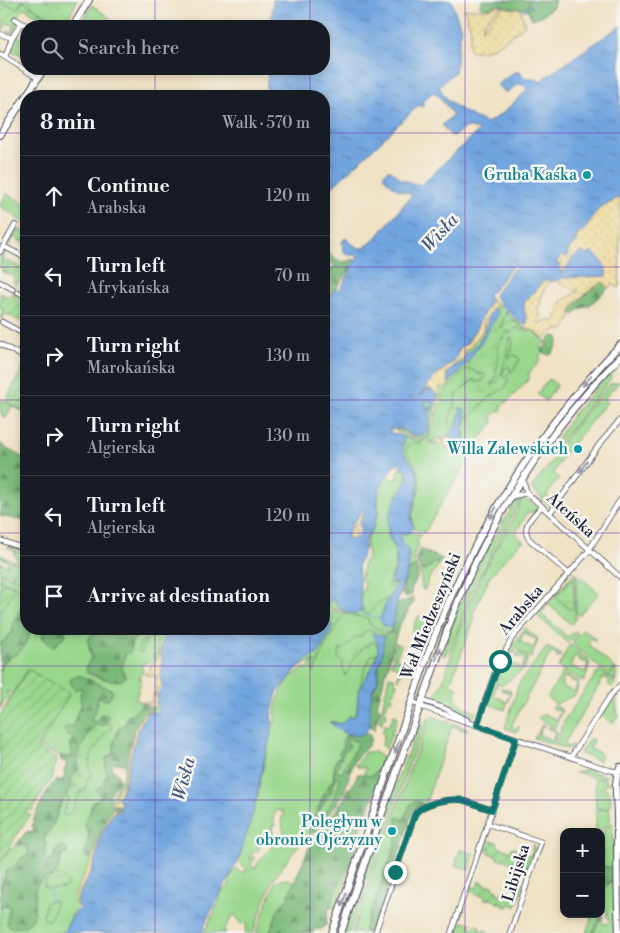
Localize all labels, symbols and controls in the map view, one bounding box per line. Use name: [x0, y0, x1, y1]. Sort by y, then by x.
search box: [20, 20, 330, 75]
icon: search: [38, 34, 66, 62]
text: Search here: [78, 36, 179, 60]
text: 8 min: [40, 110, 95, 136]
text: Walk · 570 m: [222, 113, 310, 133]
place label: Gruba Kaśka: [484, 165, 578, 185]
marker: Gruba Kaśka: [581, 169, 593, 181]
text: Continue: [87, 174, 170, 198]
icon: ahead: [40, 182, 68, 210]
text: 120 m: [266, 186, 310, 206]
text: Arabska: [87, 198, 146, 218]
water label: Wisła: [417, 208, 464, 257]
text: Turn left: [87, 254, 166, 278]
icon: left: [40, 262, 68, 290]
text: 70 m: [274, 266, 310, 286]
text: Afrykańska: [87, 278, 170, 298]
text: Turn right: [87, 334, 180, 358]
icon: right: [40, 342, 68, 370]
text: 130 m: [266, 346, 310, 366]
text: Marokańska: [87, 358, 175, 378]
one-way arrow: [581, 374, 593, 386]
text: Turn right: [87, 414, 180, 438]
icon: right: [40, 422, 68, 450]
text: 130 m: [266, 426, 310, 446]
text: Algierska: [87, 438, 155, 458]
place label: Willa Zalewskich: [446, 439, 568, 459]
marker: Willa Zalewskich: [572, 443, 584, 455]
one-way arrow: [577, 460, 588, 473]
street label: Ateńska: [542, 487, 600, 542]
text: Turn left: [87, 494, 166, 518]
icon: left: [40, 502, 68, 530]
text: 120 m: [266, 506, 310, 526]
one-way arrow: [488, 506, 497, 519]
text: Algierska: [87, 518, 155, 538]
street label: Wał Miedzeszyński: [396, 550, 465, 683]
street label: Arabska: [494, 580, 548, 640]
icon: arrive: [40, 582, 68, 610]
text: Arrive at destination: [87, 584, 270, 608]
one-way arrow: [435, 647, 442, 662]
route start: [489, 650, 512, 673]
one-way arrow: [393, 739, 400, 754]
water label: Wisła: [167, 754, 201, 803]
place label: Poległym w obronie Ojczyzny: [256, 812, 383, 850]
marker: Poległym w obronie Ojczyzny: [386, 825, 398, 837]
map controls: [560, 828, 605, 918]
button: +: [560, 828, 605, 873]
street label: Libijska: [498, 841, 534, 904]
route end: [384, 861, 407, 884]
button: −: [560, 873, 605, 918]
one-way arrow: [340, 893, 347, 908]

